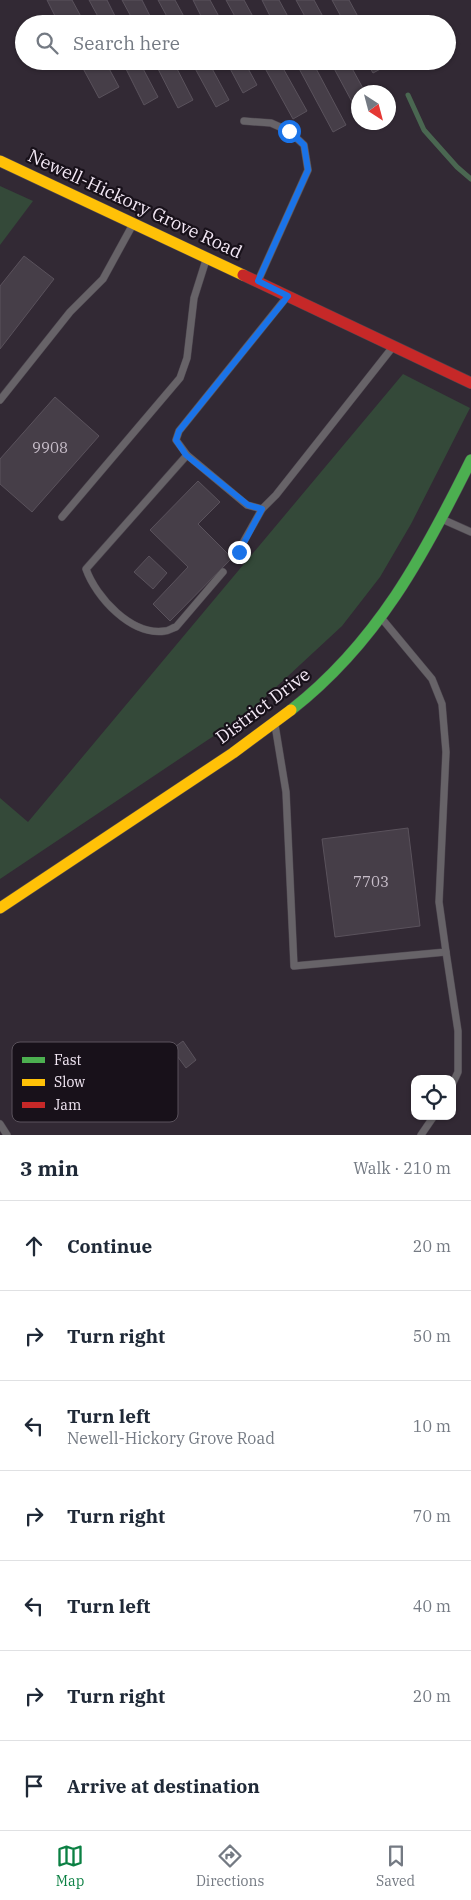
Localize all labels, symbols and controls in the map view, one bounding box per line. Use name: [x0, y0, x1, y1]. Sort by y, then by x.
search box: [15, 15, 456, 70]
icon: search: [33, 29, 61, 57]
text: Search here: [73, 31, 180, 55]
north arrow: [351, 85, 396, 130]
route start: [278, 120, 301, 143]
street label: Newell-Hickory Grove Road: [24, 144, 246, 263]
house number: 9908: [32, 438, 68, 457]
route end: [228, 541, 251, 564]
street label: District Drive: [211, 663, 314, 749]
house number: 7703: [353, 872, 389, 891]
legend: [12, 1042, 178, 1122]
text: Fast: [54, 1051, 82, 1069]
text: Slow: [54, 1073, 85, 1091]
map controls: [411, 1075, 456, 1120]
button: locate: [411, 1075, 456, 1120]
text: Jam: [54, 1096, 81, 1114]
text: 3 min: [20, 1154, 79, 1182]
text: Walk · 210 m: [353, 1158, 451, 1178]
icon: ahead: [20, 1232, 48, 1260]
text: Continue: [67, 1234, 152, 1258]
text: 20 m: [413, 1236, 451, 1256]
icon: right: [20, 1322, 48, 1350]
text: Turn right: [67, 1324, 165, 1348]
text: 50 m: [413, 1326, 451, 1346]
text: Turn left: [67, 1404, 150, 1428]
icon: left: [20, 1412, 48, 1440]
text: 10 m: [413, 1416, 451, 1436]
text: Newell-Hickory Grove Road: [67, 1428, 275, 1448]
icon: right: [20, 1502, 48, 1530]
text: Turn right: [67, 1504, 165, 1528]
text: 70 m: [413, 1506, 451, 1526]
icon: left: [20, 1592, 48, 1620]
text: Turn left: [67, 1594, 150, 1618]
text: 40 m: [413, 1596, 451, 1616]
icon: right: [20, 1682, 48, 1710]
text: Turn right: [67, 1684, 165, 1708]
text: 20 m: [413, 1686, 451, 1706]
icon: arrive: [20, 1772, 48, 1800]
text: Arrive at destination: [67, 1774, 260, 1798]
tab: Map: [56, 1842, 84, 1890]
tab: Directions: [196, 1842, 264, 1890]
tab: Saved: [376, 1842, 415, 1890]

